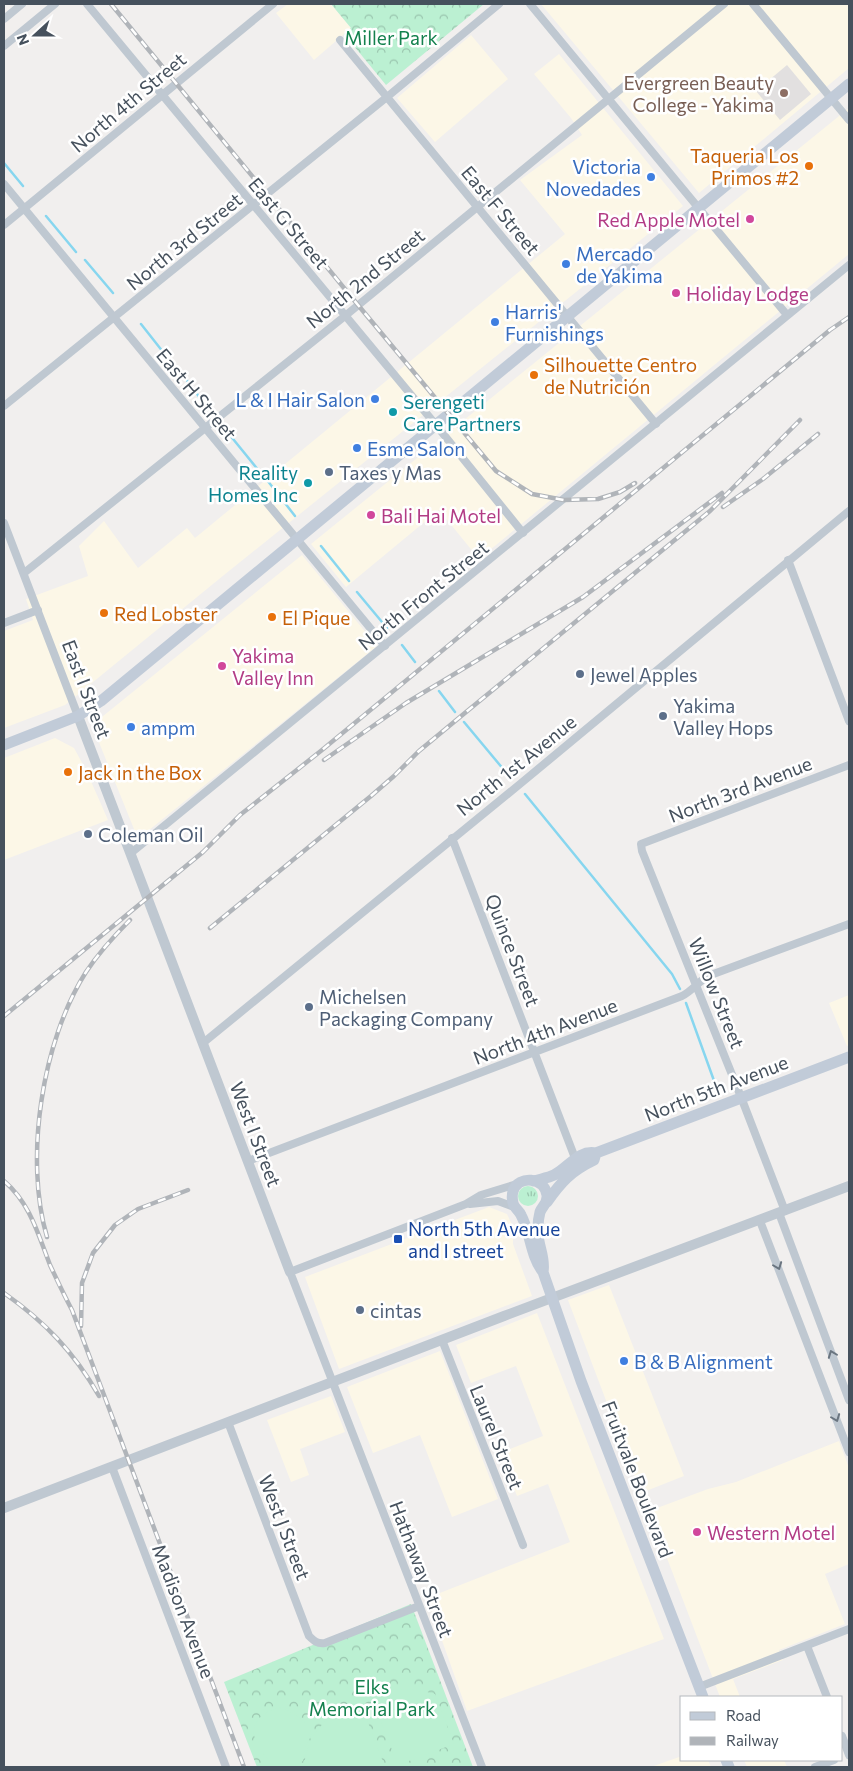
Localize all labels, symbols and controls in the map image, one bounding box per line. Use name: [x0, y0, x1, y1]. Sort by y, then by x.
north arrow: [10, 10, 60, 60]
park label: Miller Park: [344, 26, 438, 49]
text: N: [13, 32, 32, 48]
street label: North 4th Street: [66, 47, 190, 157]
place label: Evergreen Beauty College - Yakima: [623, 71, 774, 116]
marker: Evergreen Beauty College - Yakima: [778, 87, 790, 99]
place label: Taqueria Los Primos #2: [690, 144, 799, 189]
place label: Victoria Novedades: [546, 155, 641, 200]
marker: Taqueria Los Primos #2: [803, 160, 815, 172]
street label: East F Street: [457, 161, 545, 259]
marker: Victoria Novedades: [645, 171, 657, 183]
street label: East G Street: [244, 173, 334, 274]
street label: North 3rd Street: [122, 187, 247, 295]
place label: Red Apple Motel: [597, 208, 740, 231]
marker: Red Apple Motel: [744, 213, 756, 225]
street label: North 2nd Street: [301, 223, 429, 333]
place label: Mercado de Yakima: [576, 242, 663, 287]
marker: Mercado de Yakima: [560, 258, 572, 270]
place label: Holiday Lodge: [686, 282, 809, 305]
marker: Holiday Lodge: [670, 287, 682, 299]
place label: Harris' Furnishings: [505, 300, 604, 345]
marker: Harris' Furnishings: [489, 316, 501, 328]
street label: East H Street: [152, 343, 242, 445]
place label: Silhouette Centro de Nutrición: [544, 353, 697, 398]
marker: Silhouette Centro de Nutrición: [528, 369, 540, 381]
place label: L & I Hair Salon: [236, 388, 365, 411]
place label: Serengeti Care Partners: [403, 390, 521, 435]
marker: L & I Hair Salon: [369, 393, 381, 405]
marker: Serengeti Care Partners: [387, 406, 399, 418]
place label: Esme Salon: [367, 437, 465, 460]
marker: Esme Salon: [351, 442, 363, 454]
place label: Reality Homes Inc: [208, 461, 298, 506]
place label: Taxes y Mas: [339, 461, 442, 484]
marker: Taxes y Mas: [323, 466, 335, 478]
marker: Reality Homes Inc: [302, 477, 314, 489]
place label: Bali Hai Motel: [381, 504, 501, 527]
marker: Bali Hai Motel: [365, 509, 377, 521]
street label: North Front Street: [353, 535, 493, 655]
place label: Red Lobster: [114, 602, 218, 625]
place label: El Pique: [282, 606, 350, 629]
marker: Red Lobster: [98, 607, 110, 619]
marker: El Pique: [266, 611, 278, 623]
street label: East I Street: [58, 636, 116, 742]
place label: Yakima Valley Inn: [232, 644, 314, 689]
marker: Yakima Valley Inn: [216, 660, 228, 672]
place label: Jewel Apples: [590, 663, 698, 686]
marker: Jewel Apples: [574, 668, 586, 680]
place label: Yakima Valley Hops: [673, 694, 773, 739]
street label: North 1st Avenue: [452, 710, 580, 820]
marker: Yakima Valley Hops: [657, 710, 669, 722]
place label: ampm: [141, 716, 195, 739]
marker: ampm: [125, 721, 137, 733]
street label: North 3rd Avenue: [665, 751, 815, 827]
place label: Jack in the Box: [78, 761, 202, 784]
marker: Jack in the Box: [62, 766, 74, 778]
place label: Coleman Oil: [98, 823, 204, 846]
marker: Coleman Oil: [82, 828, 94, 840]
street label: Quince Street: [481, 890, 545, 1010]
street label: Willow Street: [684, 934, 750, 1052]
place label: Michelsen Packaging Company: [319, 985, 493, 1030]
street label: North 4th Avenue: [470, 993, 620, 1069]
marker: Michelsen Packaging Company: [303, 1001, 315, 1013]
street label: North 5th Avenue: [641, 1050, 791, 1126]
street label: West I Street: [225, 1078, 287, 1190]
place label: North 5th Avenue and I street: [408, 1217, 560, 1262]
marker: North 5th Avenue and I street: [392, 1233, 404, 1245]
one-way arrow: [772, 1262, 782, 1270]
place label: cintas: [370, 1299, 422, 1322]
marker: cintas: [354, 1304, 366, 1316]
place label: B & B Alignment: [634, 1350, 773, 1373]
one-way arrow: [828, 1350, 838, 1359]
marker: B & B Alignment: [618, 1355, 630, 1367]
street label: Laurel Street: [466, 1381, 529, 1493]
street label: Fruitvale Boulevard: [598, 1397, 678, 1561]
one-way arrow: [830, 1413, 840, 1422]
street label: West J Street: [254, 1471, 316, 1583]
street label: Hathaway Street: [385, 1497, 459, 1641]
place label: Western Motel: [707, 1521, 835, 1544]
marker: Western Motel: [691, 1526, 703, 1538]
street label: Madison Avenue: [148, 1541, 220, 1681]
park label: Elks Memorial Park: [309, 1675, 435, 1720]
legend: [680, 1696, 843, 1761]
text: Road: [726, 1706, 761, 1724]
text: Railway: [726, 1731, 779, 1749]

